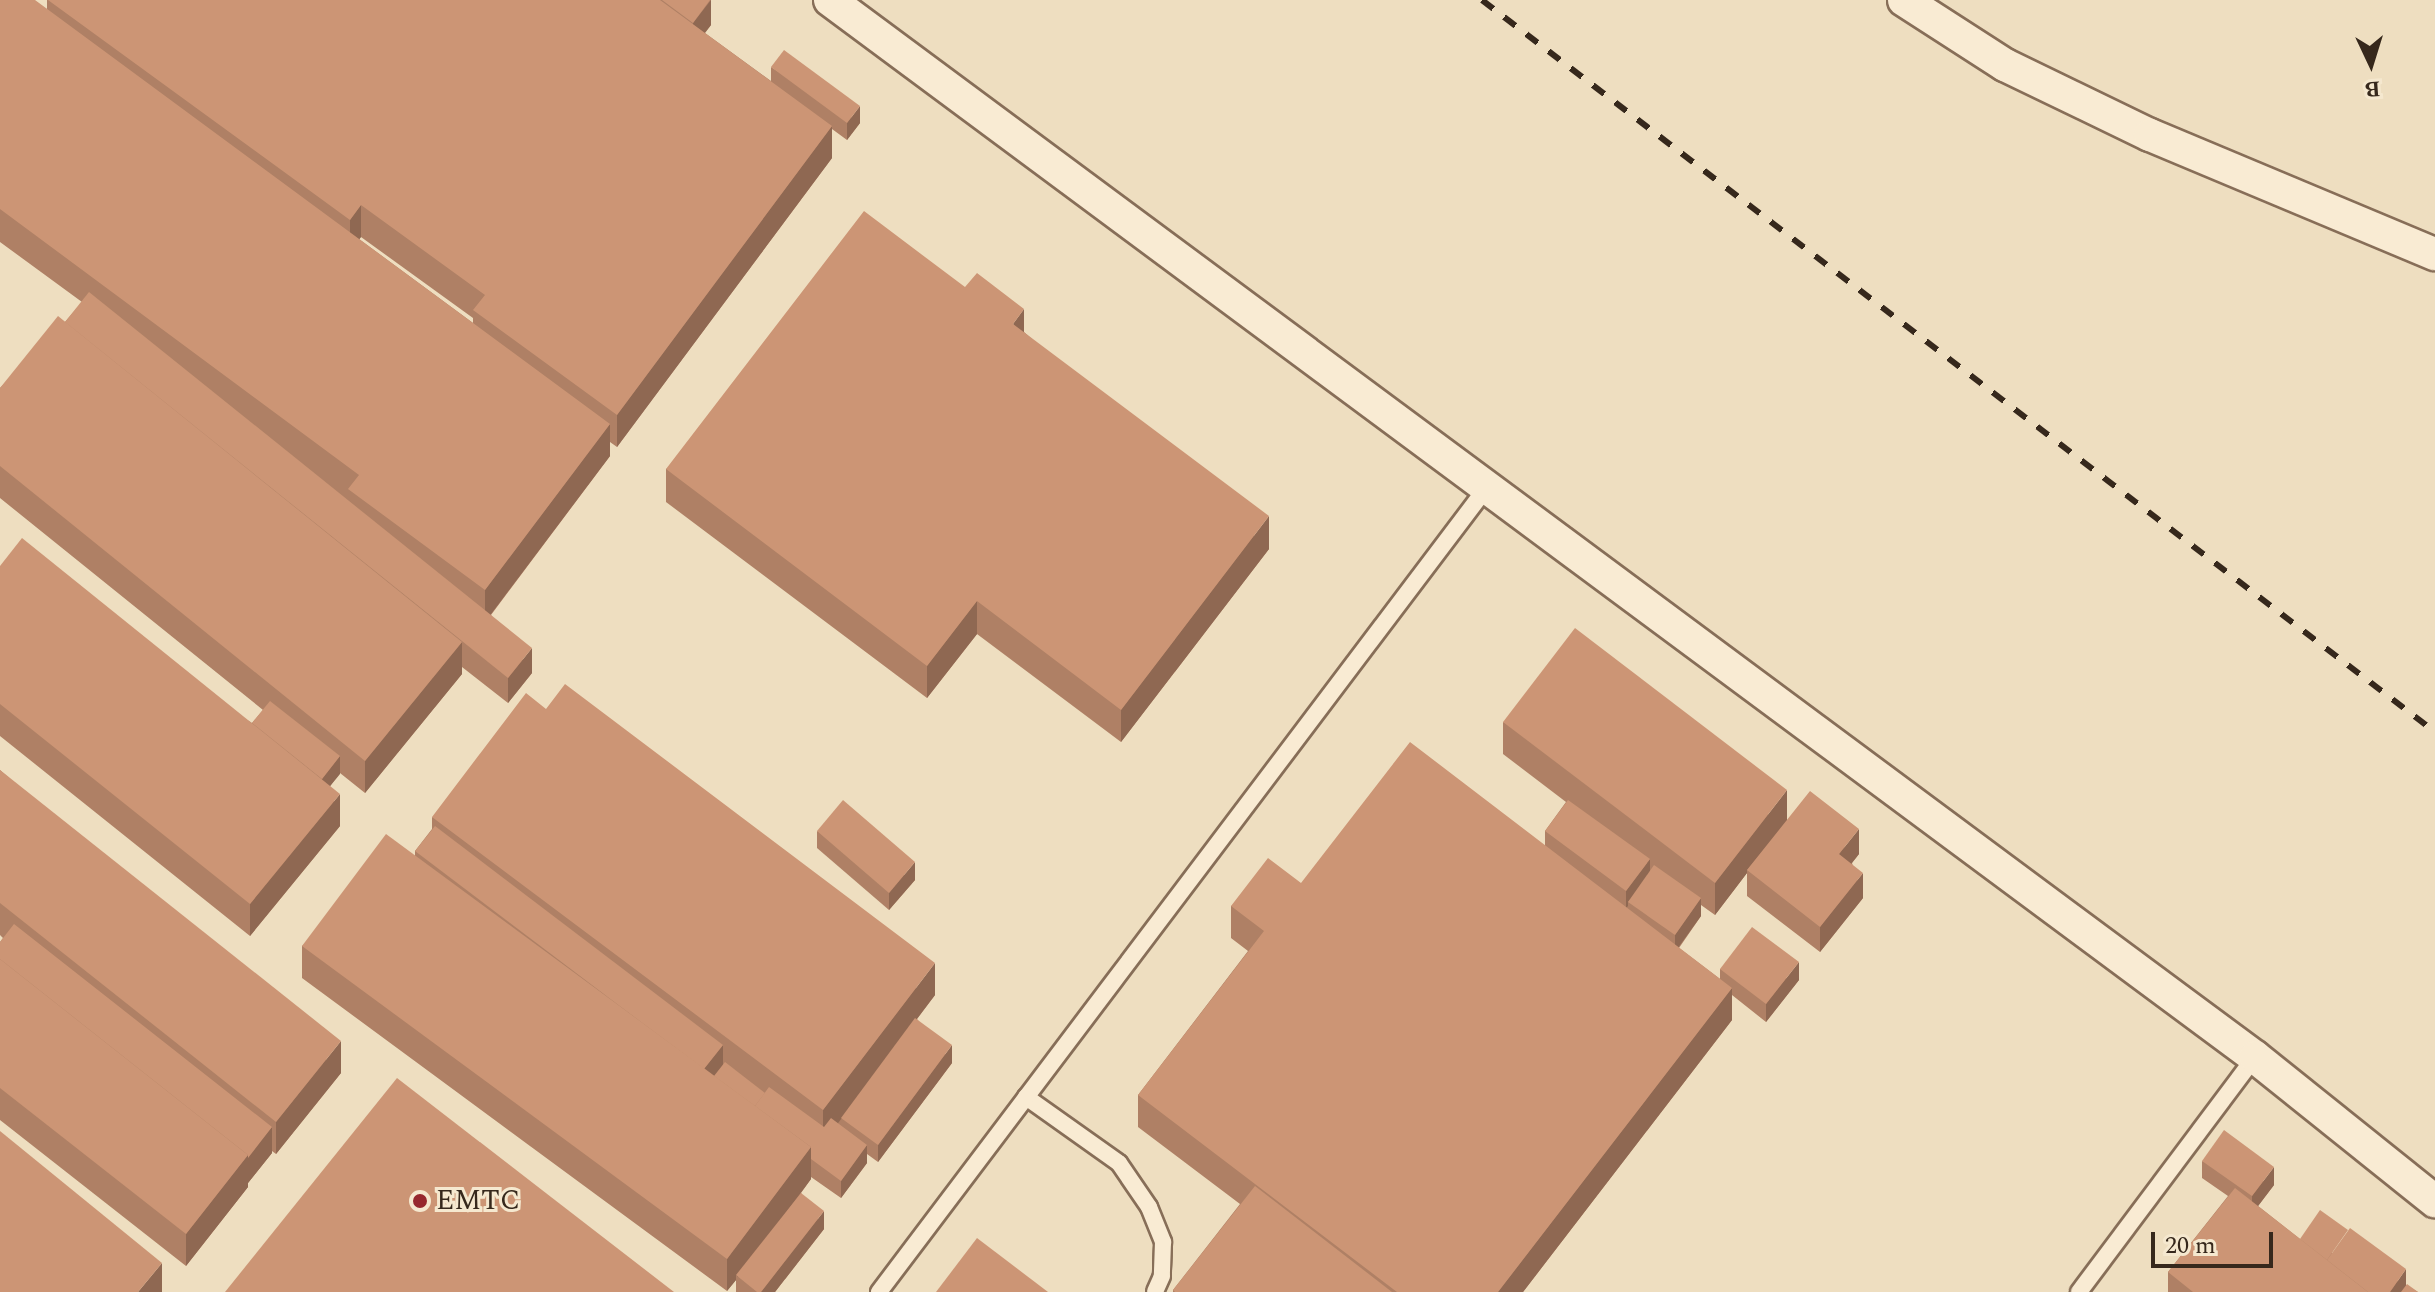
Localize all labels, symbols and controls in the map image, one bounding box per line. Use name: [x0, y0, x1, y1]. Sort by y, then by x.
north arrow: [2331, 24, 2411, 104]
text: B: [2364, 71, 2382, 105]
place label: EMTC: [436, 1184, 520, 1218]
marker: EMTC: [411, 1192, 429, 1210]
scale bar: [2155, 1216, 2277, 1266]
text: 20 m: [2165, 1228, 2216, 1264]

